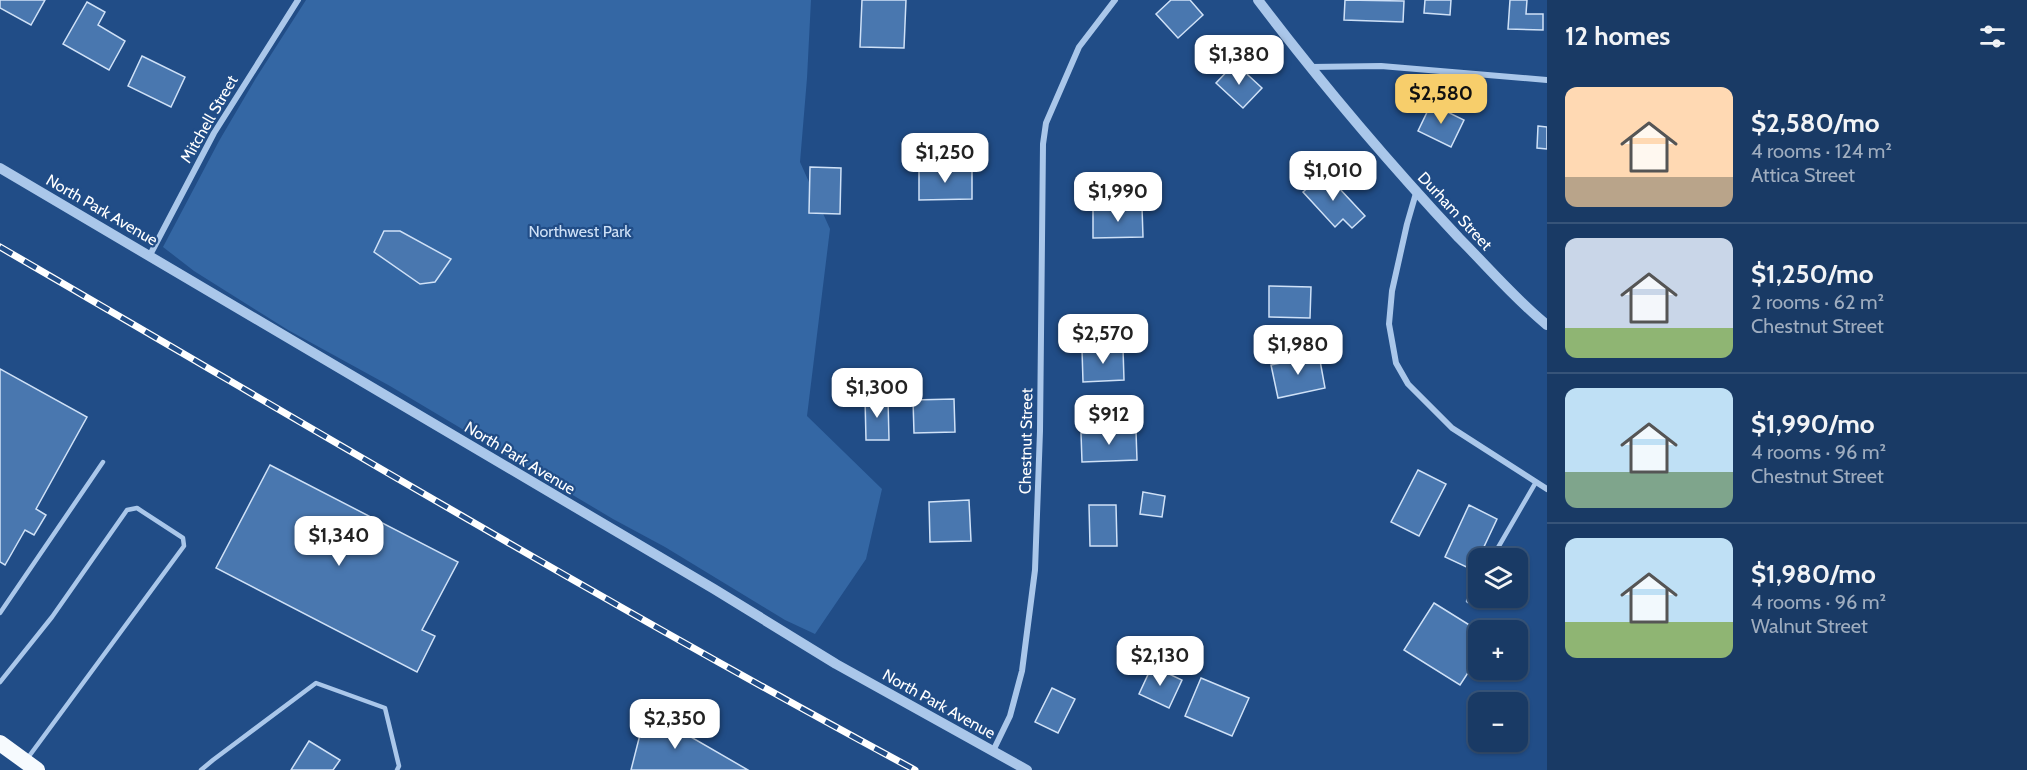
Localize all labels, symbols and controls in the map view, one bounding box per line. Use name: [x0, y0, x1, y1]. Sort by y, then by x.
text: 12 homes: [1565, 20, 1670, 52]
icon: filters: [1976, 20, 2009, 53]
pin: $1,380: [1190, 35, 1288, 86]
text: $1,380: [1209, 42, 1269, 66]
street label: Mitchell Street: [176, 71, 242, 166]
pin: $2,580: [1392, 74, 1490, 125]
text: $2,580: [1409, 81, 1473, 105]
text: $2,580/mo: [1751, 107, 1880, 139]
icon: home: [1613, 111, 1685, 183]
pin: $1,250: [896, 133, 994, 184]
text: 4 rooms · 124 m²: [1751, 139, 1892, 163]
text: $1,250: [915, 140, 975, 164]
pin: $1,010: [1284, 151, 1382, 202]
text: $1,010: [1303, 158, 1363, 182]
text: Attica Street: [1751, 163, 1855, 187]
street label: Durham Street: [1414, 168, 1496, 255]
street label: North Park Avenue: [43, 170, 161, 250]
pin: $1,990: [1069, 172, 1167, 223]
text: $1,990: [1088, 179, 1148, 203]
park label: Northwest Park: [529, 222, 632, 241]
text: $1,250/mo: [1751, 258, 1874, 290]
icon: home: [1613, 262, 1685, 334]
text: 2 rooms · 62 m²: [1751, 290, 1884, 314]
pin: $2,570: [1054, 314, 1152, 365]
text: Chestnut Street: [1751, 314, 1884, 338]
text: $2,570: [1072, 321, 1134, 345]
pin: $1,980: [1249, 325, 1347, 376]
text: $1,980: [1268, 332, 1328, 356]
pin: $1,300: [828, 368, 926, 419]
text: $1,300: [846, 375, 908, 399]
street label: Chestnut Street: [1016, 387, 1036, 494]
pin: $912: [1073, 395, 1145, 446]
text: $912: [1089, 402, 1129, 426]
text: $1,990/mo: [1751, 408, 1875, 440]
icon: home: [1613, 412, 1685, 484]
street label: North Park Avenue: [461, 417, 579, 499]
text: 4 rooms · 96 m²: [1751, 440, 1886, 464]
text: Chestnut Street: [1751, 464, 1884, 488]
pin: $1,340: [290, 516, 388, 567]
text: $1,340: [309, 523, 369, 547]
map controls: [1468, 548, 1528, 752]
button: layers: [1468, 548, 1528, 608]
text: $1,980/mo: [1751, 558, 1876, 590]
icon: home: [1613, 562, 1685, 634]
text: 4 rooms · 96 m²: [1751, 590, 1886, 614]
text: Walnut Street: [1751, 614, 1868, 638]
button: +: [1468, 620, 1528, 680]
pin: $2,130: [1111, 636, 1209, 687]
text: $2,130: [1131, 643, 1189, 667]
street label: North Park Avenue: [879, 665, 999, 743]
button: −: [1468, 692, 1528, 752]
pin: $2,350: [626, 699, 724, 750]
text: $2,350: [644, 706, 706, 730]

